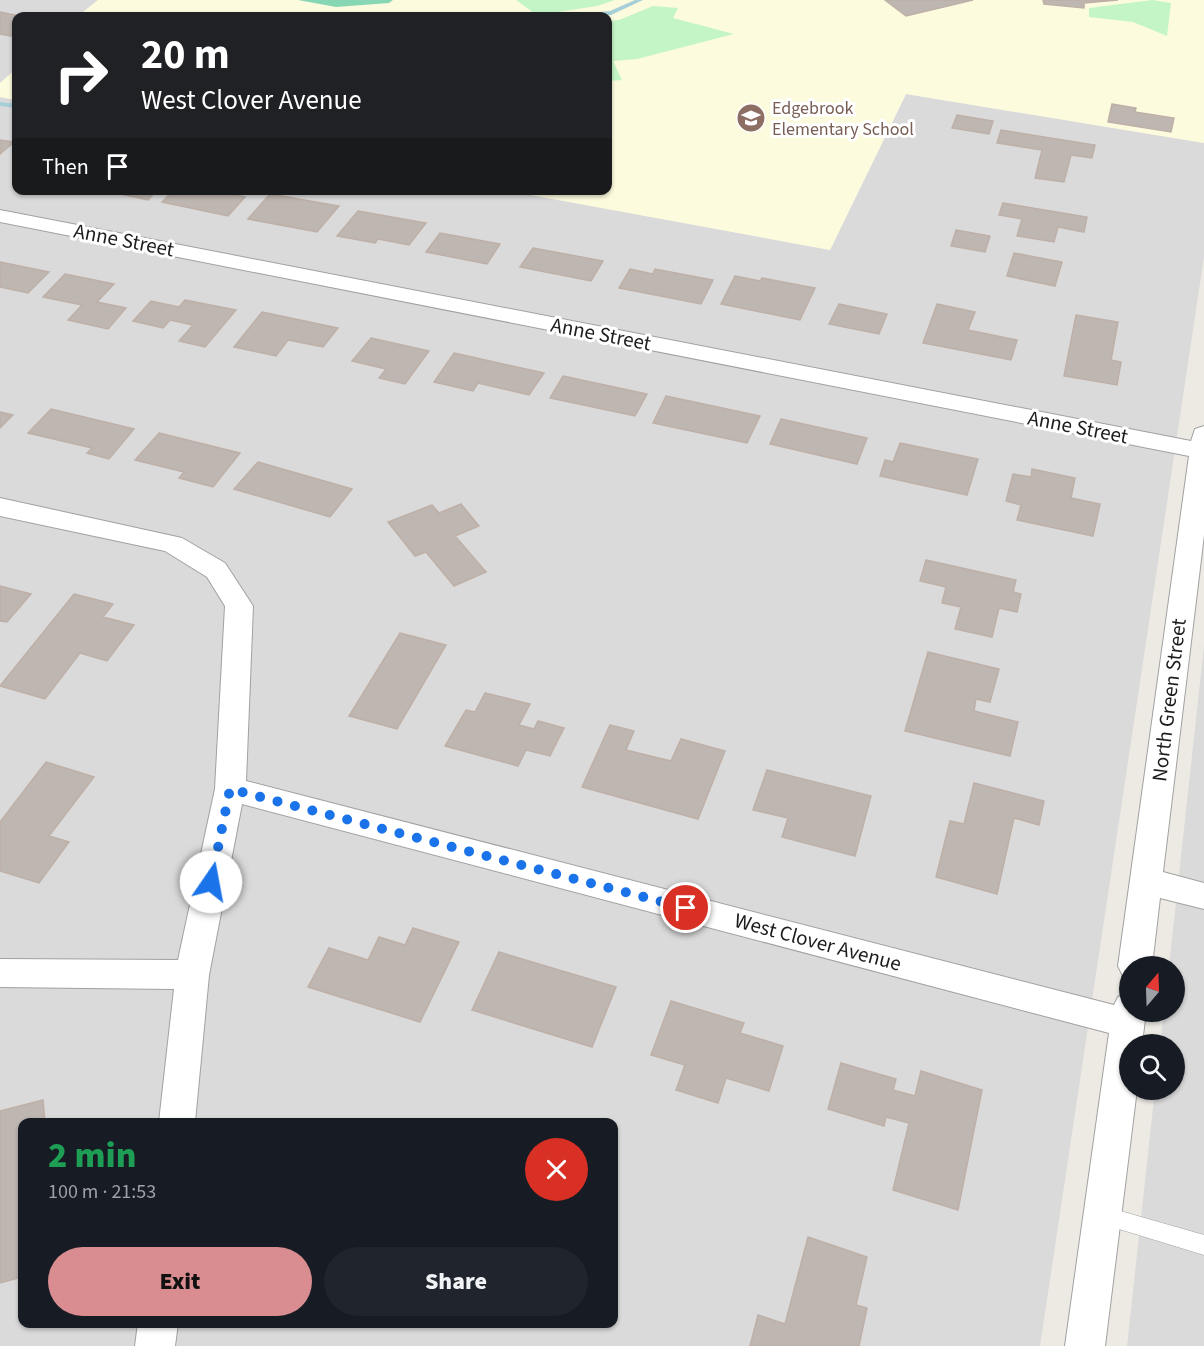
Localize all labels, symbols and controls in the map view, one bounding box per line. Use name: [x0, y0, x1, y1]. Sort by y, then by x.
text: 20 m: [141, 25, 230, 85]
icon: right: [42, 36, 120, 114]
text: West Clover Avenue: [141, 81, 362, 120]
place label: Edgebrook Elementary School: [772, 96, 914, 142]
school or university icon: Edgebrook Elementary School: [735, 102, 767, 134]
icon: arrive: [101, 150, 134, 183]
text: Then: [42, 151, 89, 183]
street label: Anne Street: [71, 216, 177, 264]
street label: Anne Street: [548, 310, 654, 358]
street label: Anne Street: [1025, 403, 1131, 451]
street label: North Green Street: [1144, 617, 1194, 783]
position arrow: [179, 850, 243, 914]
pin: [660, 882, 711, 933]
icon: arrive: [669, 891, 702, 924]
street label: West Clover Avenue: [731, 905, 905, 979]
north arrow: [1119, 956, 1185, 1022]
map controls: [1119, 956, 1185, 1100]
button: search: [1119, 1034, 1185, 1100]
text: 2 min: [48, 1130, 136, 1181]
button: close: [525, 1138, 588, 1201]
text: 100 m · 21:53: [48, 1178, 156, 1206]
button: Exit: [48, 1247, 312, 1316]
button: Share: [324, 1247, 588, 1316]

